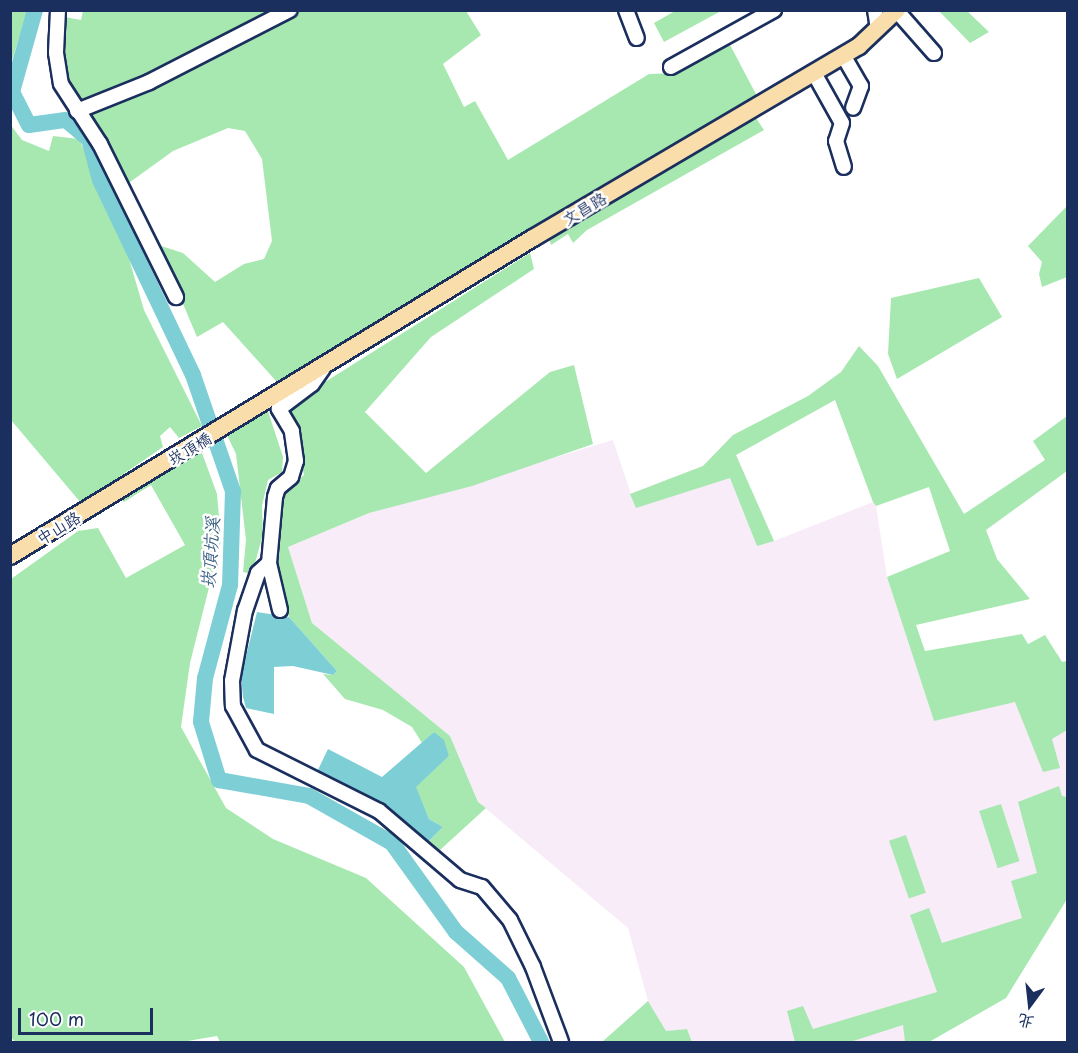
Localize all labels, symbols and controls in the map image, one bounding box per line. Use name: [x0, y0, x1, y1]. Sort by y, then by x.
street label: 文昌路: [558, 187, 610, 229]
street label: 崁頂橋: [163, 427, 215, 469]
street label: 中山路: [32, 506, 84, 548]
water label: 崁頂坑溪: [197, 516, 223, 590]
north arrow: [1000, 975, 1060, 1035]
scale bar: [21, 996, 156, 1034]
text: 100 m: [29, 1005, 84, 1032]
text: 北: [1015, 1009, 1036, 1036]

